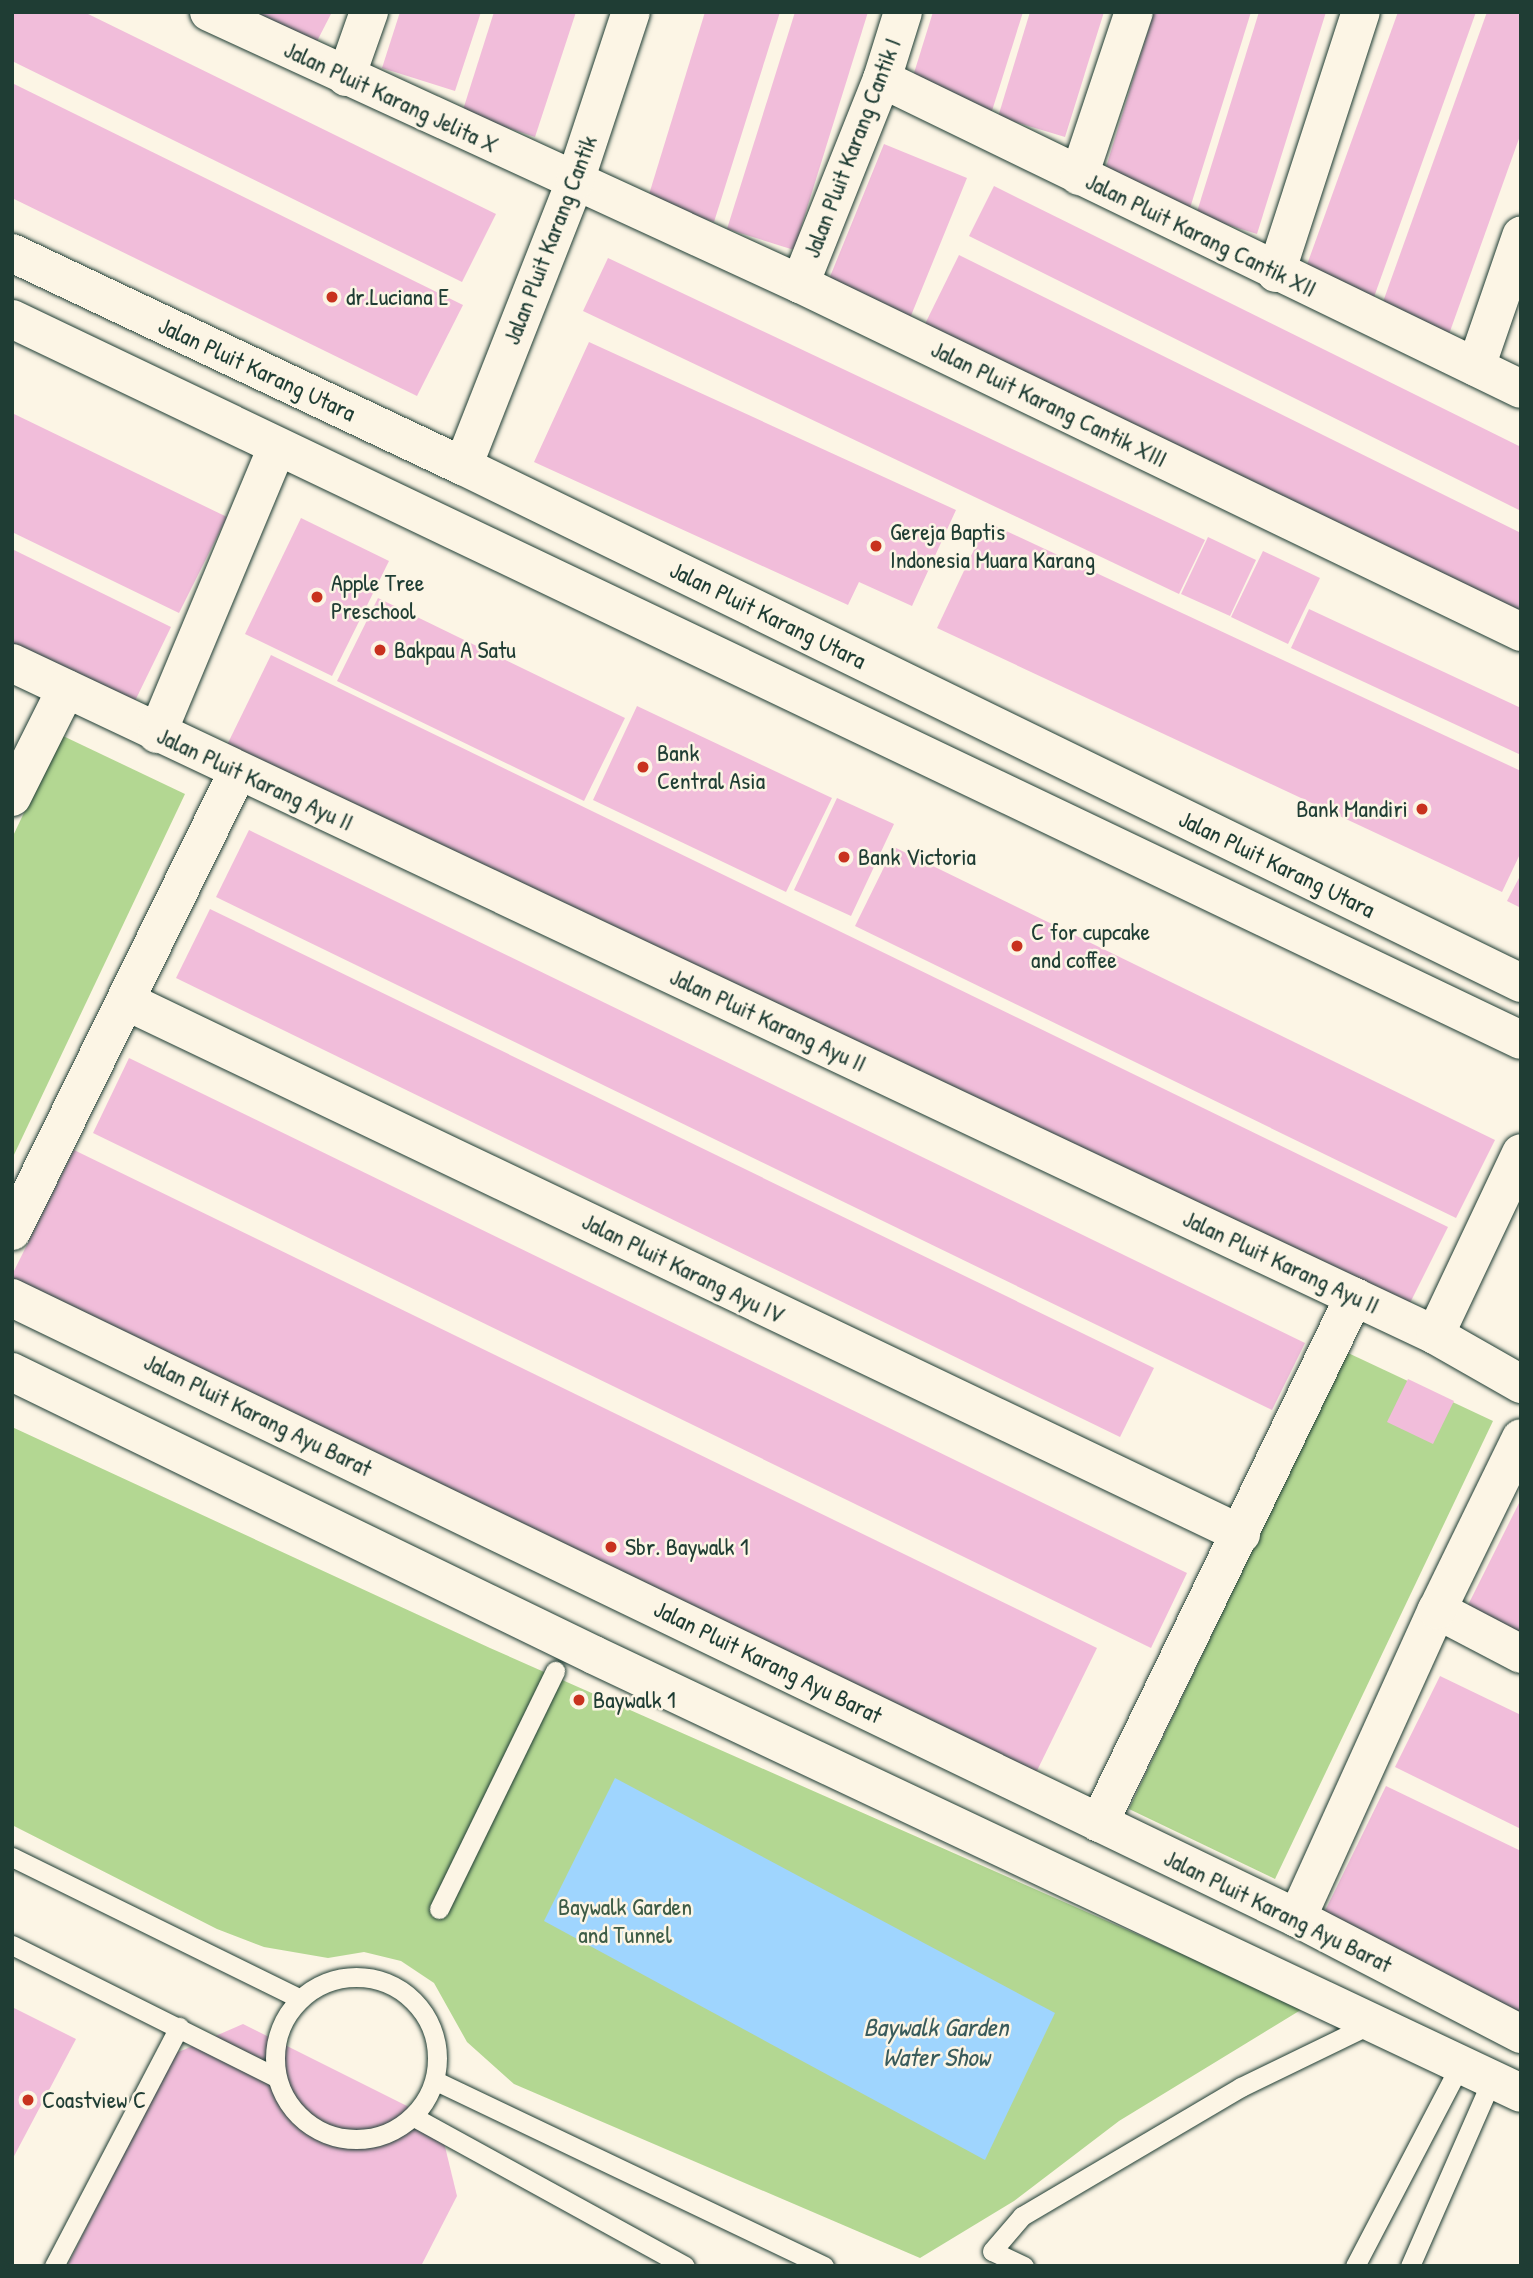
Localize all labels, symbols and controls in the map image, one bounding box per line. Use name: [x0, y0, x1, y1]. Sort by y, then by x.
street label: Jalan Pluit Karang Cantik I: [797, 34, 907, 262]
street label: Jalan Pluit Karang Jelita X: [280, 35, 502, 159]
street label: Jalan Pluit Karang Cantik: [497, 131, 603, 349]
street label: Jalan Pluit Karang Cantik XII: [1081, 167, 1321, 303]
place label: dr.Luciana E: [346, 283, 449, 311]
marker: dr.Luciana E: [324, 289, 340, 305]
street label: Jalan Pluit Karang Utara: [154, 311, 360, 427]
street label: Jalan Pluit Karang Cantik XIII: [926, 334, 1172, 474]
place label: Gereja Baptis Indonesia Muara Karang: [890, 518, 1095, 574]
marker: Gereja Baptis Indonesia Muara Karang: [868, 538, 884, 554]
street label: Jalan Pluit Karang Utara: [665, 555, 871, 675]
place label: Apple Tree Preschool: [331, 569, 424, 625]
marker: Apple Tree Preschool: [309, 589, 325, 605]
place label: Bakpau A Satu: [394, 636, 516, 664]
marker: Bakpau A Satu: [372, 642, 388, 658]
street label: Jalan Pluit Karang Ayu II: [152, 721, 358, 837]
place label: Bank Central Asia: [657, 739, 765, 795]
marker: Bank Central Asia: [635, 759, 651, 775]
place label: Bank Mandiri: [1296, 795, 1408, 823]
marker: Bank Mandiri: [1414, 801, 1430, 817]
street label: Jalan Pluit Karang Utara: [1174, 804, 1380, 924]
place label: Bank Victoria: [858, 843, 976, 871]
marker: Bank Victoria: [836, 849, 852, 865]
place label: C for cupcake and coffee: [1031, 918, 1150, 974]
marker: C for cupcake and coffee: [1009, 938, 1025, 954]
street label: Jalan Pluit Karang Ayu II: [665, 962, 871, 1078]
street label: Jalan Pluit Karang Ayu II: [1178, 1204, 1384, 1320]
street label: Jalan Pluit Karang Ayu IV: [577, 1207, 789, 1329]
street label: Jalan Pluit Karang Ayu Barat: [139, 1347, 377, 1483]
place label: Sbr. Baywalk 1: [625, 1533, 749, 1561]
marker: Sbr. Baywalk 1: [603, 1539, 619, 1555]
street label: Jalan Pluit Karang Ayu Barat: [649, 1594, 887, 1730]
place label: Baywalk 1: [593, 1686, 676, 1714]
marker: Baywalk 1: [571, 1692, 587, 1708]
street label: Jalan Pluit Karang Ayu Barat: [1159, 1843, 1397, 1979]
park label: Baywalk Garden and Tunnel: [558, 1893, 692, 1949]
water label: Baywalk Garden Water Show: [863, 2011, 1009, 2072]
place label: Coastview C: [42, 2086, 146, 2114]
marker: Coastview C: [20, 2092, 36, 2108]

